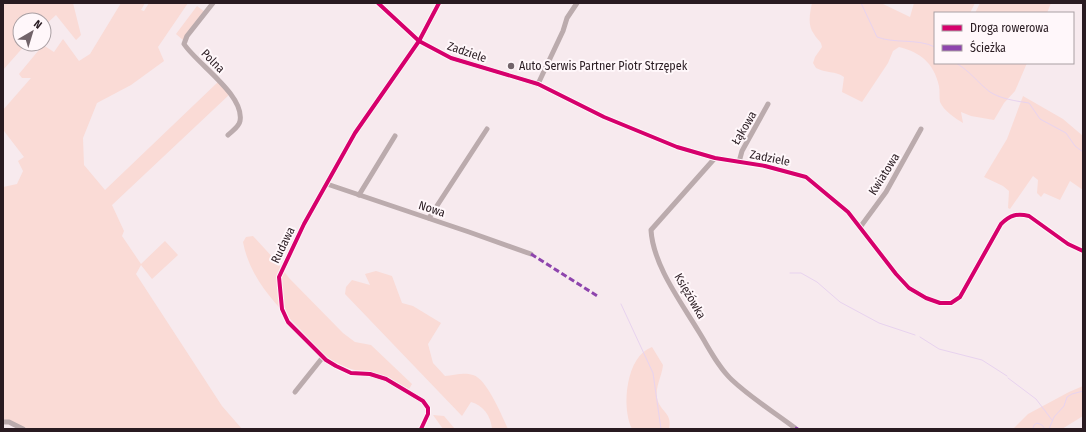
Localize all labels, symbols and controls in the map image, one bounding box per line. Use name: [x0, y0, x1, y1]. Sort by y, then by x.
north arrow: [12, 12, 52, 52]
legend: [934, 12, 1074, 64]
text: N: [31, 17, 44, 32]
text: Droga rowerowa: [970, 21, 1049, 35]
street label: Zadziele: [446, 39, 489, 65]
text: Ścieżka: [970, 40, 1006, 55]
street label: Polna: [198, 46, 228, 76]
place label: Auto Serwis Partner Piotr Strzępek: [519, 59, 688, 73]
marker: Auto Serwis Partner Piotr Strzępek: [506, 61, 516, 71]
street label: Łąkowa: [729, 109, 760, 147]
street label: Zadziele: [749, 147, 791, 169]
street label: Kwiatowa: [866, 150, 902, 198]
street label: Nowa: [417, 198, 447, 220]
street label: Rudawa: [268, 224, 298, 265]
street label: Księżówka: [671, 271, 709, 321]

